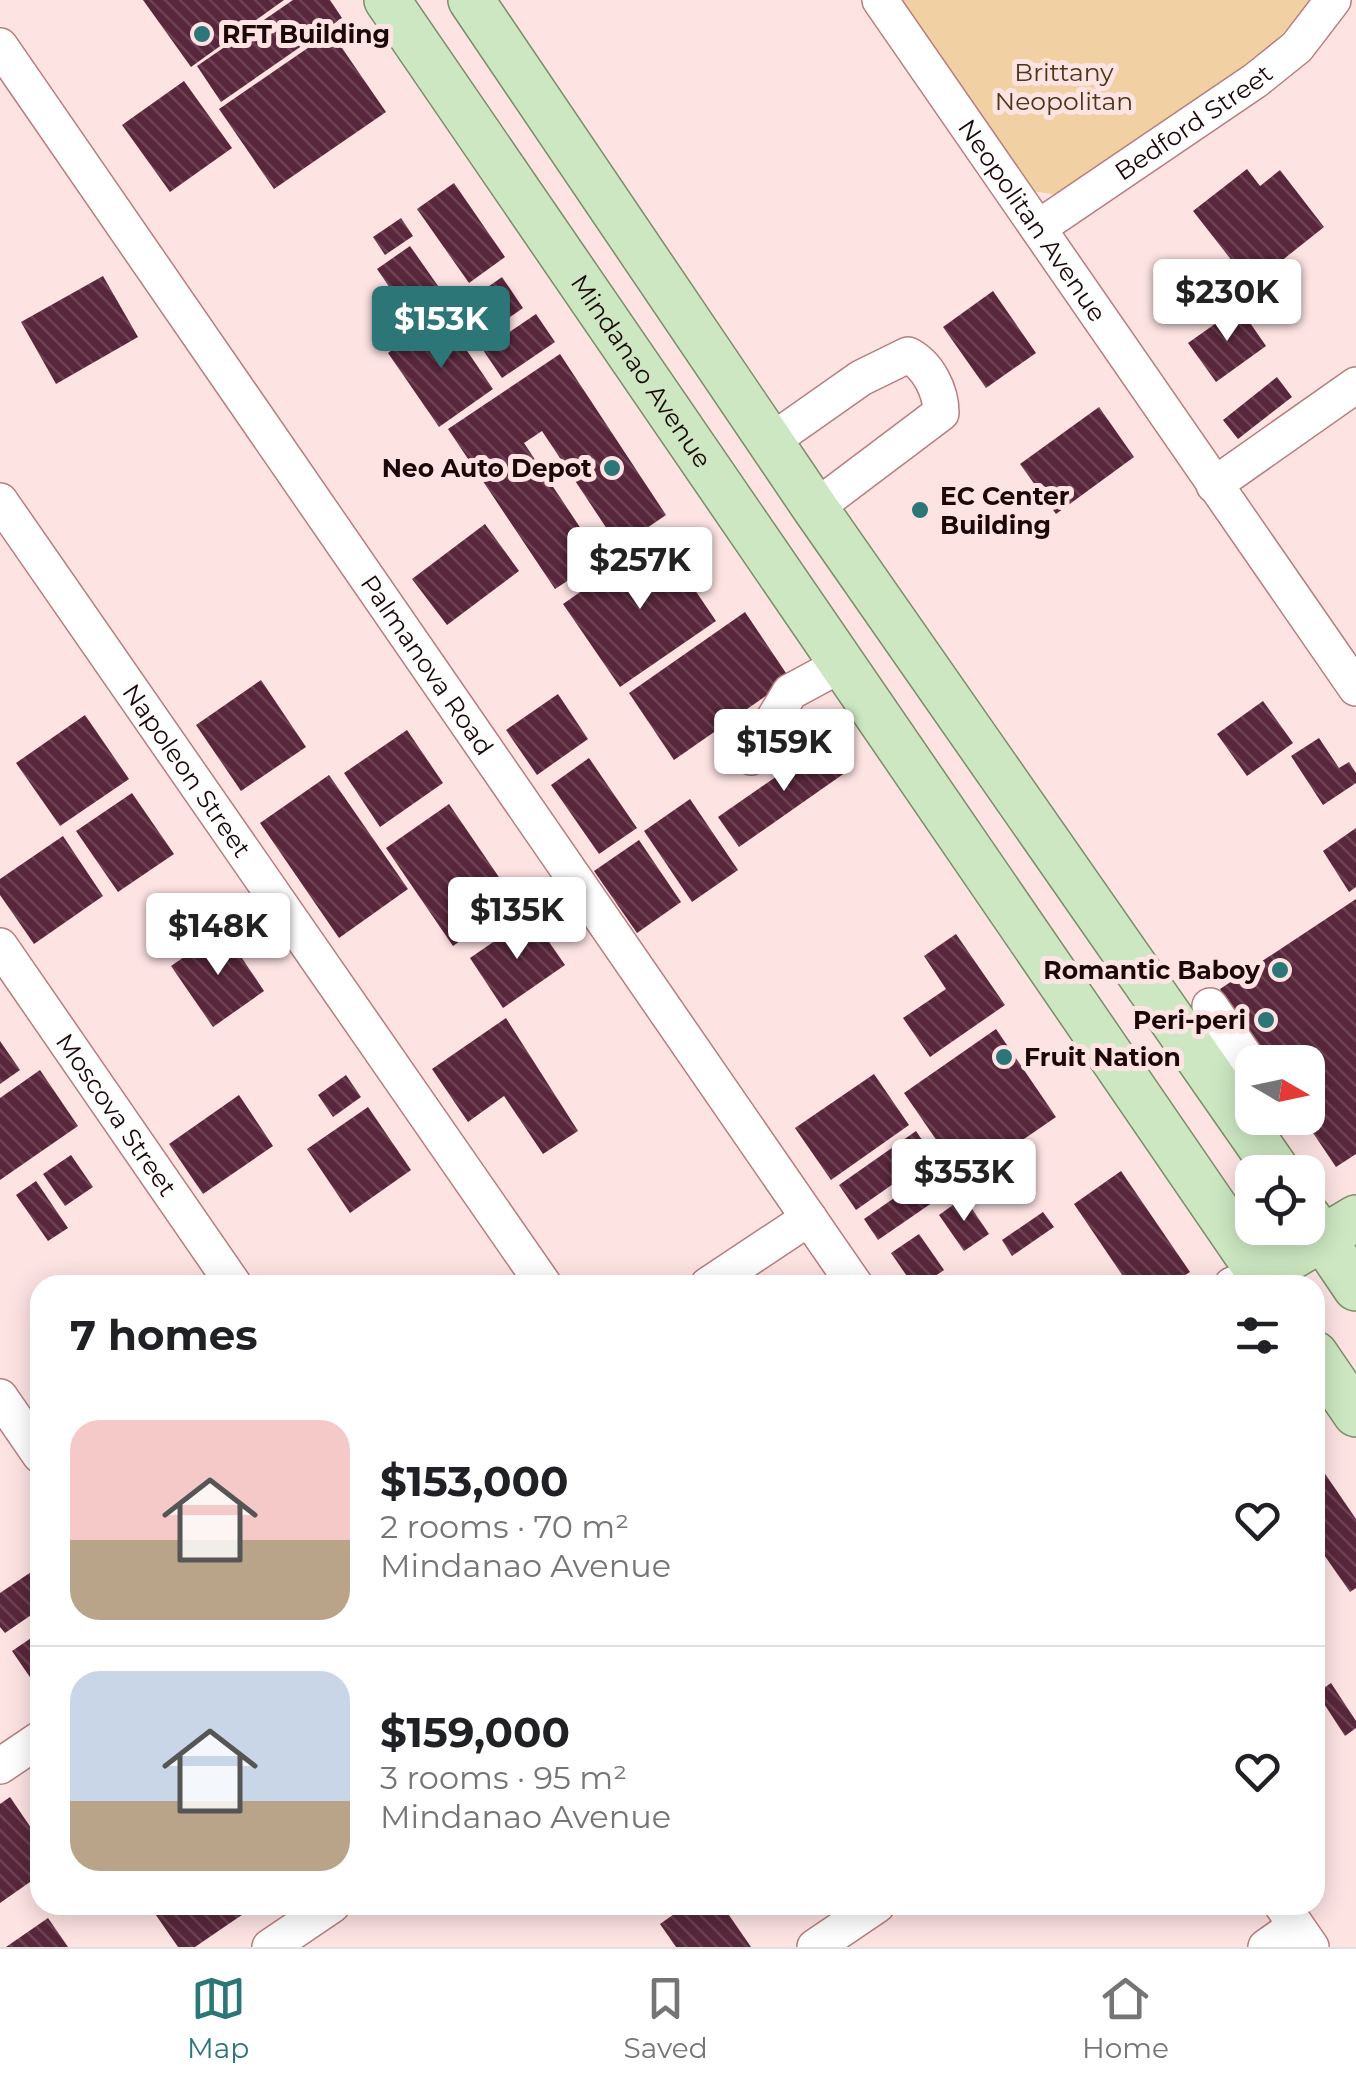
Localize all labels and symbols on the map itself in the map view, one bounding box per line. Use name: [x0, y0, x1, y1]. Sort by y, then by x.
place label: RFT Building: [222, 19, 390, 49]
marker: RFT Building: [191, 23, 213, 45]
park label: Brittany Neopolitan: [995, 57, 1133, 116]
street label: Bedford Street: [1109, 58, 1278, 186]
street label: Neopolitan Avenue: [952, 113, 1113, 327]
pin: $230K: [1157, 259, 1297, 344]
street label: Mindanao Avenue: [565, 269, 718, 473]
pin: $153K: [371, 286, 511, 371]
place label: Neo Auto Depot: [382, 453, 592, 483]
marker: Neo Auto Depot: [601, 457, 623, 479]
place label: EC Center Building: [940, 481, 1070, 540]
marker: EC Center Building: [909, 499, 931, 521]
pin: $257K: [570, 527, 710, 612]
street label: Palmanova Road: [354, 569, 500, 761]
street label: Napoleon Street: [116, 678, 258, 863]
pin: $159K: [714, 709, 854, 794]
pin: $135K: [447, 877, 587, 962]
pin: $148K: [148, 893, 288, 978]
place label: Romantic Baboy: [1043, 955, 1261, 985]
marker: Romantic Baboy: [1269, 959, 1291, 981]
place label: Peri-peri: [1133, 1005, 1246, 1035]
marker: Peri-peri: [1255, 1009, 1277, 1031]
street label: Moscova Street: [50, 1028, 183, 1202]
place label: Fruit Nation: [1024, 1042, 1181, 1072]
north arrow: [1235, 1045, 1325, 1135]
marker: Fruit Nation: [993, 1046, 1015, 1068]
pin: $353K: [894, 1139, 1034, 1224]

